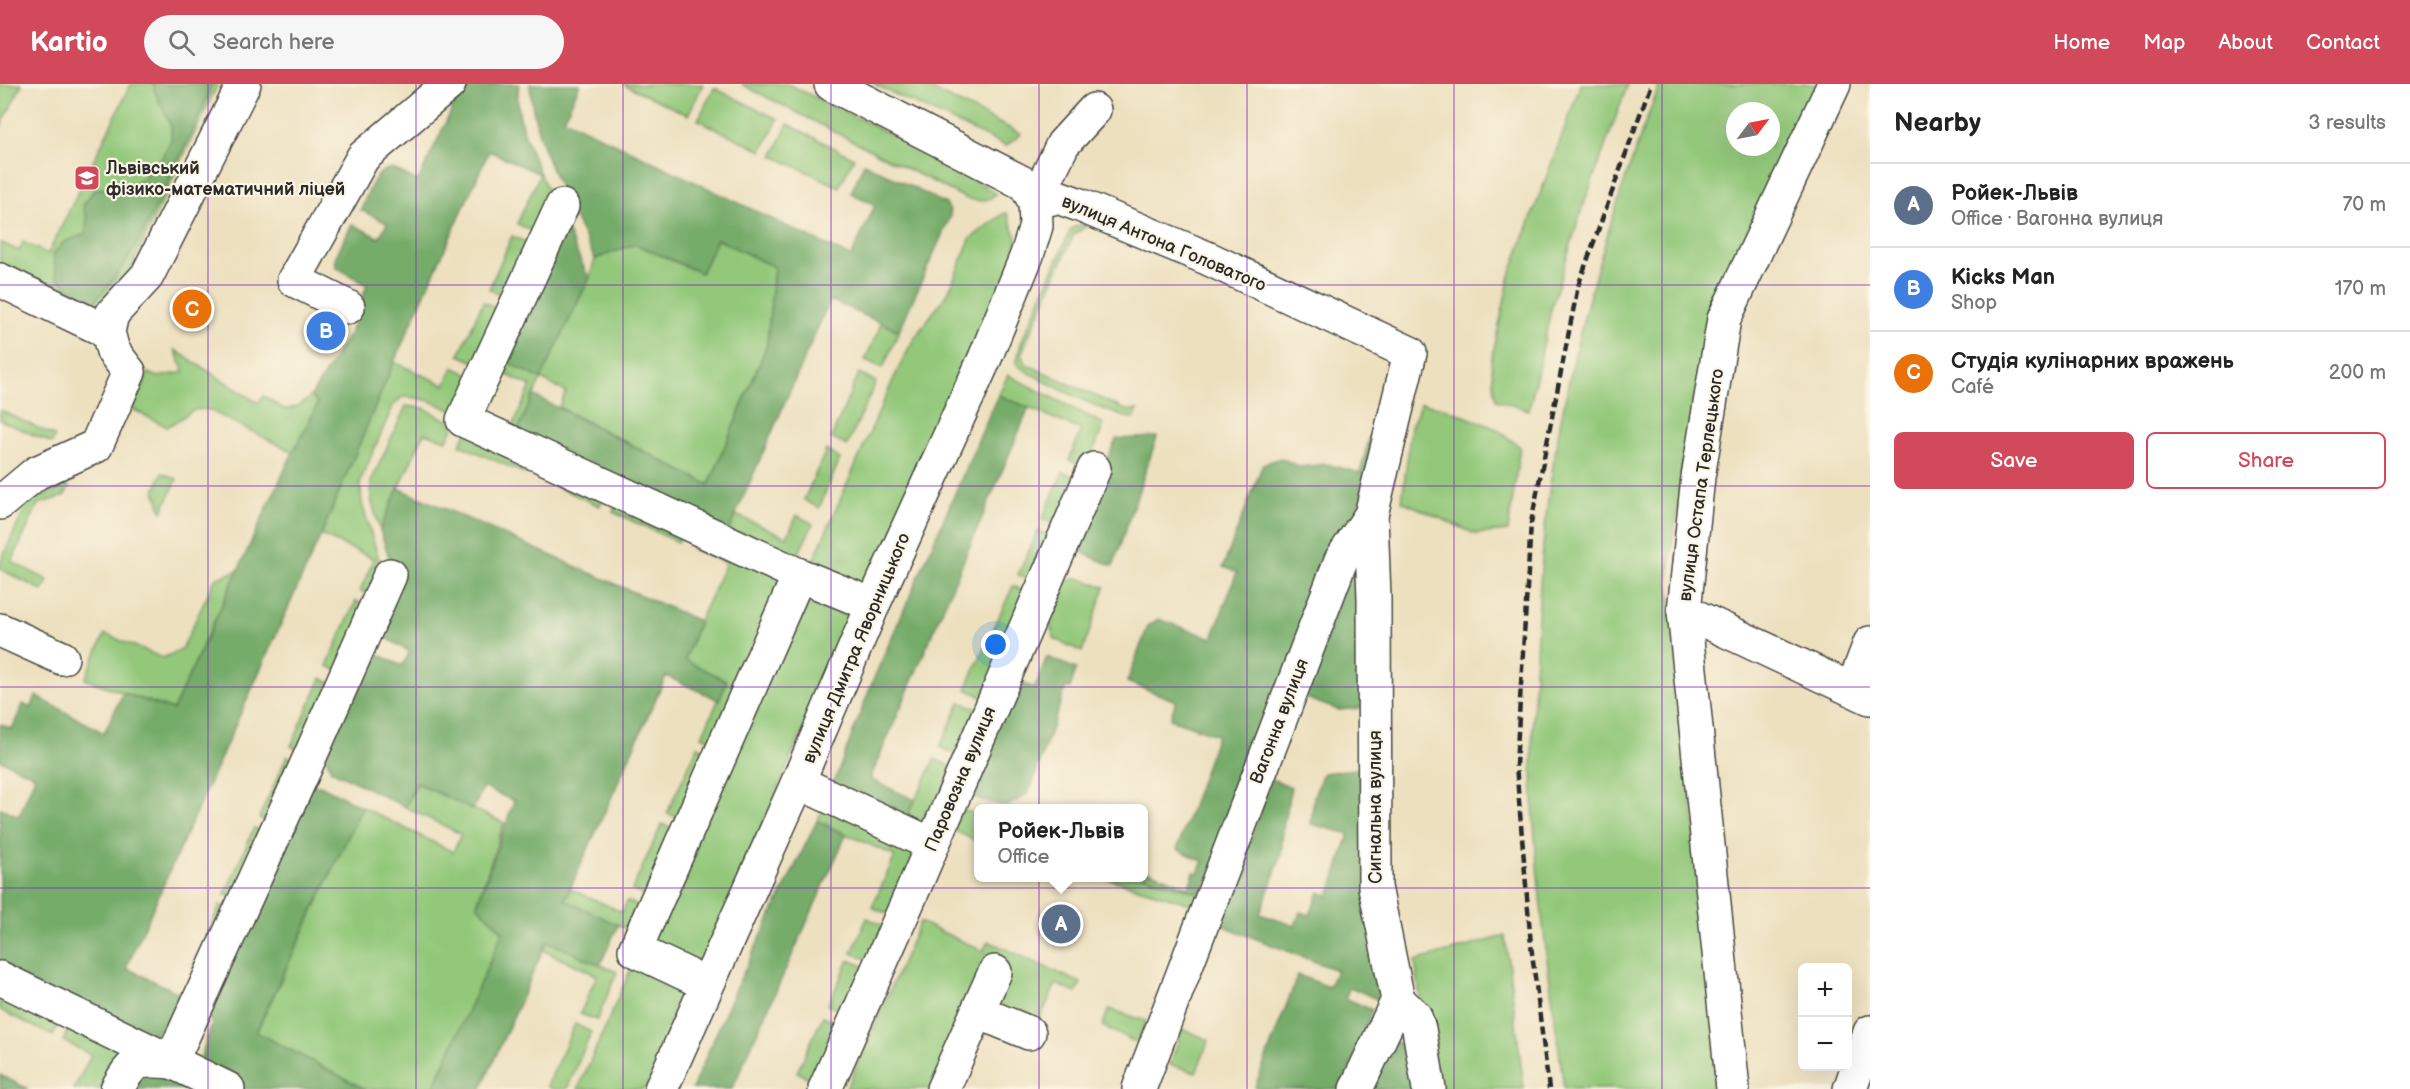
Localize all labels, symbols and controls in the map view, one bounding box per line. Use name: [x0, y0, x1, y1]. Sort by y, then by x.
search box: [144, 15, 564, 69]
text: Kartio: [30, 26, 108, 59]
icon: search: [165, 26, 198, 59]
text: Search here: [213, 29, 335, 56]
text: Home: [2053, 30, 2110, 55]
text: Map: [2143, 30, 2185, 55]
text: About: [2218, 30, 2273, 55]
text: Contact: [2306, 30, 2380, 55]
north arrow: [1726, 102, 1780, 156]
text: Nearby: [1894, 108, 1981, 139]
text: 3 results: [2308, 111, 2386, 135]
place label: Львівський фізико-математичний ліцей: [105, 158, 345, 200]
school or university icon: Львівський фізико-математичний ліцей: [72, 163, 102, 193]
text: Ройек-Львів: [1951, 180, 2078, 207]
street label: вулиця Антона Головатого: [1059, 191, 1269, 296]
text: A: [1907, 193, 1920, 217]
text: 70 m: [2342, 193, 2386, 217]
text: Office · Вагонна вулиця: [1951, 207, 2163, 231]
text: Kicks Man: [1951, 264, 2055, 291]
text: B: [1906, 277, 1921, 301]
text: 170 m: [2335, 277, 2386, 301]
pin: C: [172, 286, 212, 332]
text: Shop: [1951, 291, 1997, 315]
pin: B: [306, 308, 346, 354]
text: Студія кулінарних вражень: [1951, 348, 2234, 375]
text: C: [1906, 361, 1921, 385]
text: 200 m: [2329, 361, 2386, 385]
street label: вулиця Остапа Терлецького: [1675, 367, 1728, 603]
text: Café: [1951, 375, 1994, 399]
button: Save: [1894, 432, 2134, 489]
button: Share: [2146, 432, 2386, 489]
street label: вулиця Дмитра Яворницького: [798, 530, 915, 766]
your location: [981, 630, 1010, 659]
street label: Вагонна вулиця: [1246, 656, 1313, 787]
street label: Паровозна вулиця: [920, 704, 1000, 855]
street label: Сигнальна вулиця: [1365, 730, 1386, 884]
popup: [974, 804, 1148, 882]
text: Ройек-Львів: [997, 818, 1125, 845]
text: Office: [997, 845, 1049, 869]
pin: A: [1042, 902, 1080, 946]
map controls: [1798, 963, 1852, 1071]
button: +: [1798, 963, 1852, 1017]
button: −: [1798, 1017, 1852, 1071]

